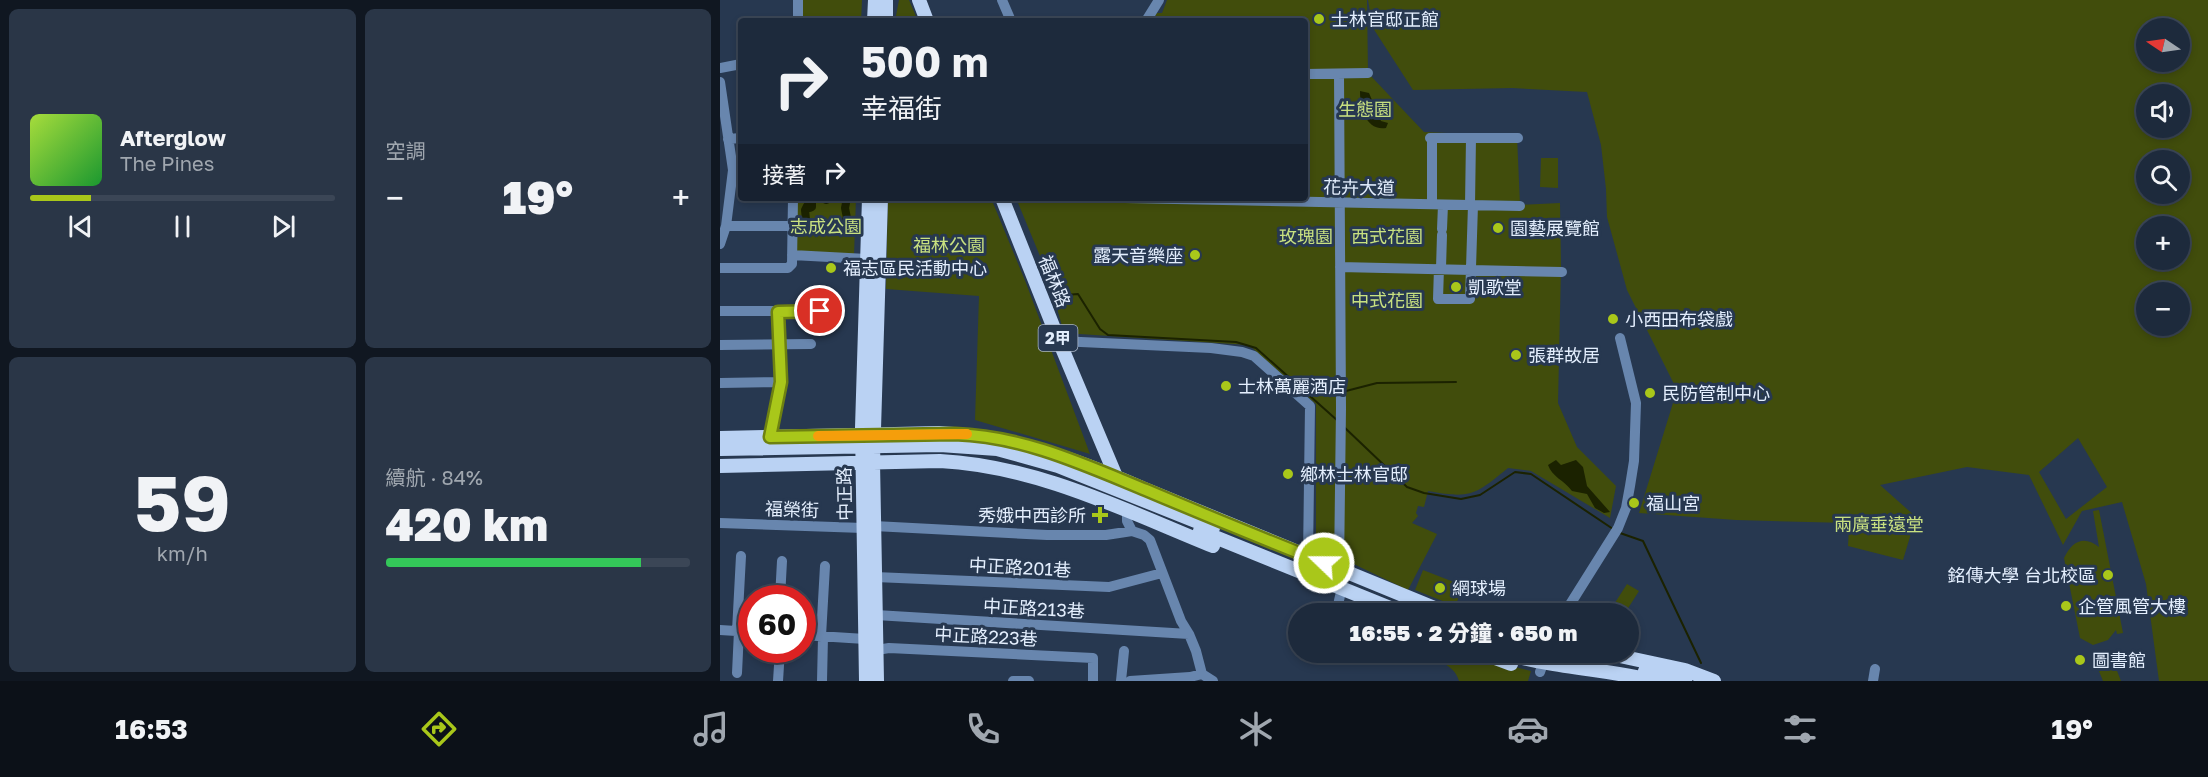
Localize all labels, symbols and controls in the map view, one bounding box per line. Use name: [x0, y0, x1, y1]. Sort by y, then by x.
place label: 士林官邸正館: [1331, 8, 1439, 30]
marker: 士林官邸正館: [1312, 12, 1326, 26]
north arrow: [2136, 18, 2190, 72]
map controls: [2136, 18, 2190, 336]
text: 500 m: [861, 36, 988, 86]
icon: right: [762, 42, 840, 120]
button: sound: [2136, 84, 2190, 138]
text: 幸福街: [861, 92, 942, 124]
park label: 生態園: [1338, 98, 1392, 120]
text: Afterglow: [120, 124, 226, 151]
text: 空調: [386, 138, 426, 162]
button: search: [2136, 150, 2190, 204]
text: The Pines: [120, 151, 214, 175]
icon: right: [818, 156, 851, 189]
text: 接著: [762, 161, 806, 188]
text: 19°: [502, 170, 573, 224]
street label: 花卉大道: [1323, 175, 1395, 199]
text: −: [386, 178, 404, 217]
text: +: [672, 178, 690, 217]
icon: previous: [64, 210, 97, 243]
icon: pause: [166, 210, 199, 243]
icon: next: [267, 210, 300, 243]
park label: 志成公園: [790, 215, 862, 237]
button: +: [2136, 216, 2190, 270]
place label: 園藝展覽館: [1510, 217, 1600, 239]
marker: 園藝展覽館: [1491, 221, 1505, 235]
park label: 玫瑰園: [1279, 225, 1333, 247]
park label: 西式花園: [1351, 225, 1423, 247]
park label: 福林公園: [913, 234, 985, 256]
place label: 露天音樂座: [1093, 244, 1183, 266]
marker: 露天音樂座: [1188, 248, 1202, 262]
street label: 福林路: [1035, 252, 1075, 310]
place label: 福志區民活動中心: [843, 257, 987, 279]
marker: 福志區民活動中心: [824, 261, 838, 275]
place label: 凱歌堂: [1468, 276, 1522, 298]
marker: 凱歌堂: [1449, 280, 1463, 294]
button: −: [2136, 282, 2190, 336]
pin: [794, 285, 845, 336]
park label: 中式花園: [1351, 289, 1423, 311]
icon: arrive: [803, 294, 836, 327]
place label: 小西田布袋戲: [1625, 308, 1733, 330]
marker: 小西田布袋戲: [1606, 312, 1620, 326]
road number: 2甲: [1038, 325, 1078, 351]
place label: 張群故居: [1528, 344, 1600, 366]
marker: 張群故居: [1509, 348, 1523, 362]
place label: 士林萬麗酒店: [1238, 375, 1346, 397]
marker: 士林萬麗酒店: [1219, 379, 1233, 393]
place label: 民防管制中心: [1662, 382, 1770, 404]
marker: 民防管制中心: [1643, 386, 1657, 400]
text: 59: [134, 455, 231, 548]
place label: 鄉林士林官邸: [1300, 463, 1408, 485]
text: 續航 · 84%: [386, 465, 483, 489]
street label: 中正路: [833, 467, 855, 521]
marker: 鄉林士林官邸: [1281, 467, 1295, 481]
place label: 福山宮: [1646, 492, 1700, 514]
marker: 福山宮: [1627, 496, 1641, 510]
text: 420 km: [386, 497, 548, 551]
street label: 福榮街: [765, 497, 819, 521]
place label: 秀娥中西診所: [978, 504, 1086, 526]
marker: 秀娥中西診所: [1091, 506, 1109, 524]
park label: 兩廣垂遠堂: [1834, 513, 1924, 535]
position arrow: [1292, 531, 1356, 595]
text: km/h: [157, 541, 208, 565]
street label: 中正路201巷: [968, 553, 1072, 581]
place label: 銘傳大學 台北校區: [1948, 564, 2096, 586]
marker: 銘傳大學 台北校區: [2101, 568, 2115, 582]
place label: 網球場: [1452, 577, 1506, 599]
marker: 網球場: [1433, 581, 1447, 595]
speed limit sign: 60: [738, 585, 816, 663]
street label: 中正路213巷: [983, 594, 1085, 622]
place label: 企管風管大樓: [2078, 595, 2186, 617]
marker: 企管風管大樓: [2059, 599, 2073, 613]
text: 16:55 · 2 分鐘 · 650 m: [1350, 619, 1577, 646]
street label: 中正路223巷: [934, 622, 1038, 650]
place label: 圖書館: [2092, 649, 2146, 671]
marker: 圖書館: [2073, 653, 2087, 667]
icon: directions: [418, 708, 460, 750]
icon: music: [690, 708, 732, 750]
icon: phone: [962, 708, 1004, 750]
icon: climate: [1235, 708, 1277, 750]
icon: car: [1507, 708, 1549, 750]
icon: filters: [1779, 708, 1821, 750]
text: 16:53: [115, 713, 188, 745]
text: 19°: [2051, 713, 2093, 745]

